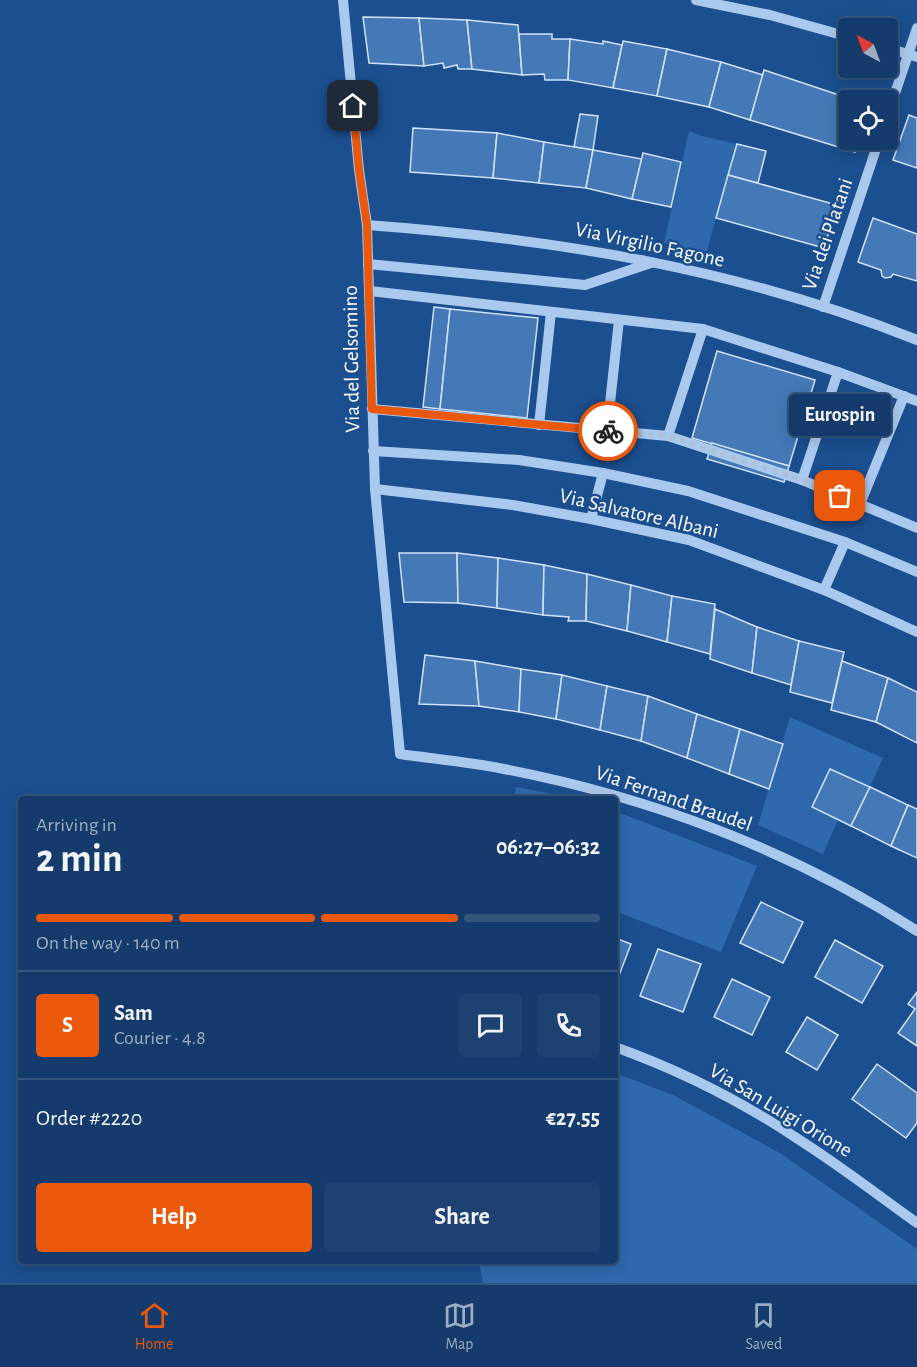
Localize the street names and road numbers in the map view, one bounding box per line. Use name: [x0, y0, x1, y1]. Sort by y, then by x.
street label: Via dei Platani: [798, 175, 856, 293]
street label: Via Virgilio Fagone: [573, 218, 727, 271]
street label: Via del Gelsomino: [340, 285, 363, 433]
street label: Via Salvatore Albani: [557, 485, 720, 542]
street label: Via Fernand Braudel: [593, 762, 755, 835]
street label: Via San Luigi Orione: [706, 1060, 856, 1161]

